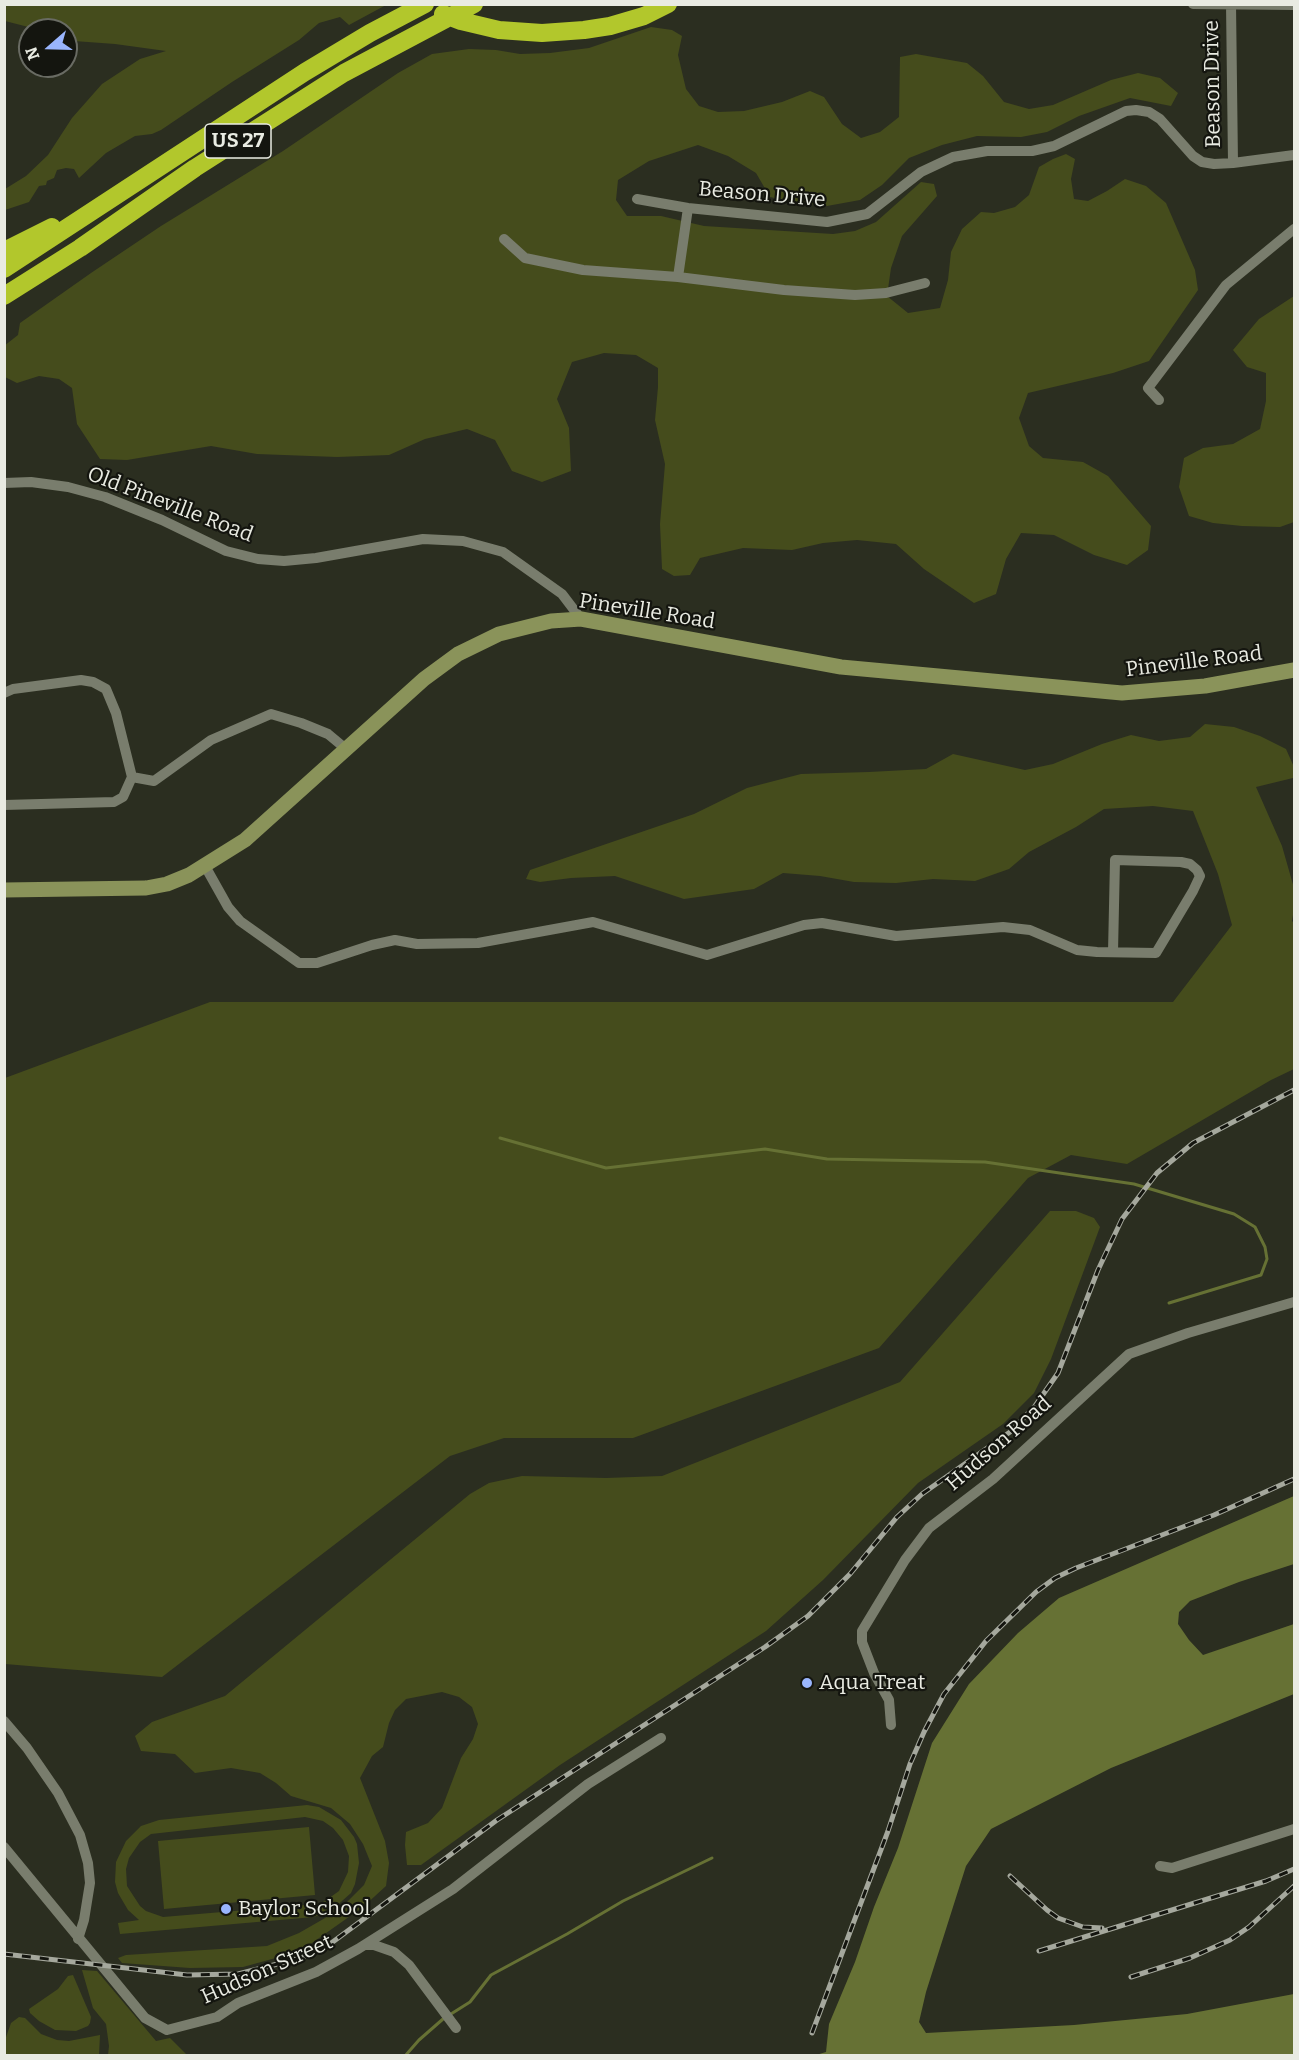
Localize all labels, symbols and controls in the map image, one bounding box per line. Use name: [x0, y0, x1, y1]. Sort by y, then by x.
north arrow: [18, 18, 78, 78]
street label: Beason Drive: [1199, 20, 1227, 148]
text: N: [21, 45, 44, 63]
road number: US 27: [205, 124, 271, 158]
street label: Beason Drive: [697, 177, 827, 213]
street label: Old Pineville Road: [84, 462, 256, 548]
street label: Pineville Road: [577, 589, 717, 635]
street label: Pineville Road: [1124, 641, 1264, 683]
street label: Hudson Road: [941, 1391, 1057, 1497]
place label: Aqua Treat: [819, 1670, 925, 1696]
marker: Aqua Treat: [800, 1676, 814, 1690]
place label: Baylor School: [238, 1896, 370, 1922]
marker: Baylor School: [219, 1902, 233, 1916]
street label: Hudson Street: [197, 1930, 337, 2010]

